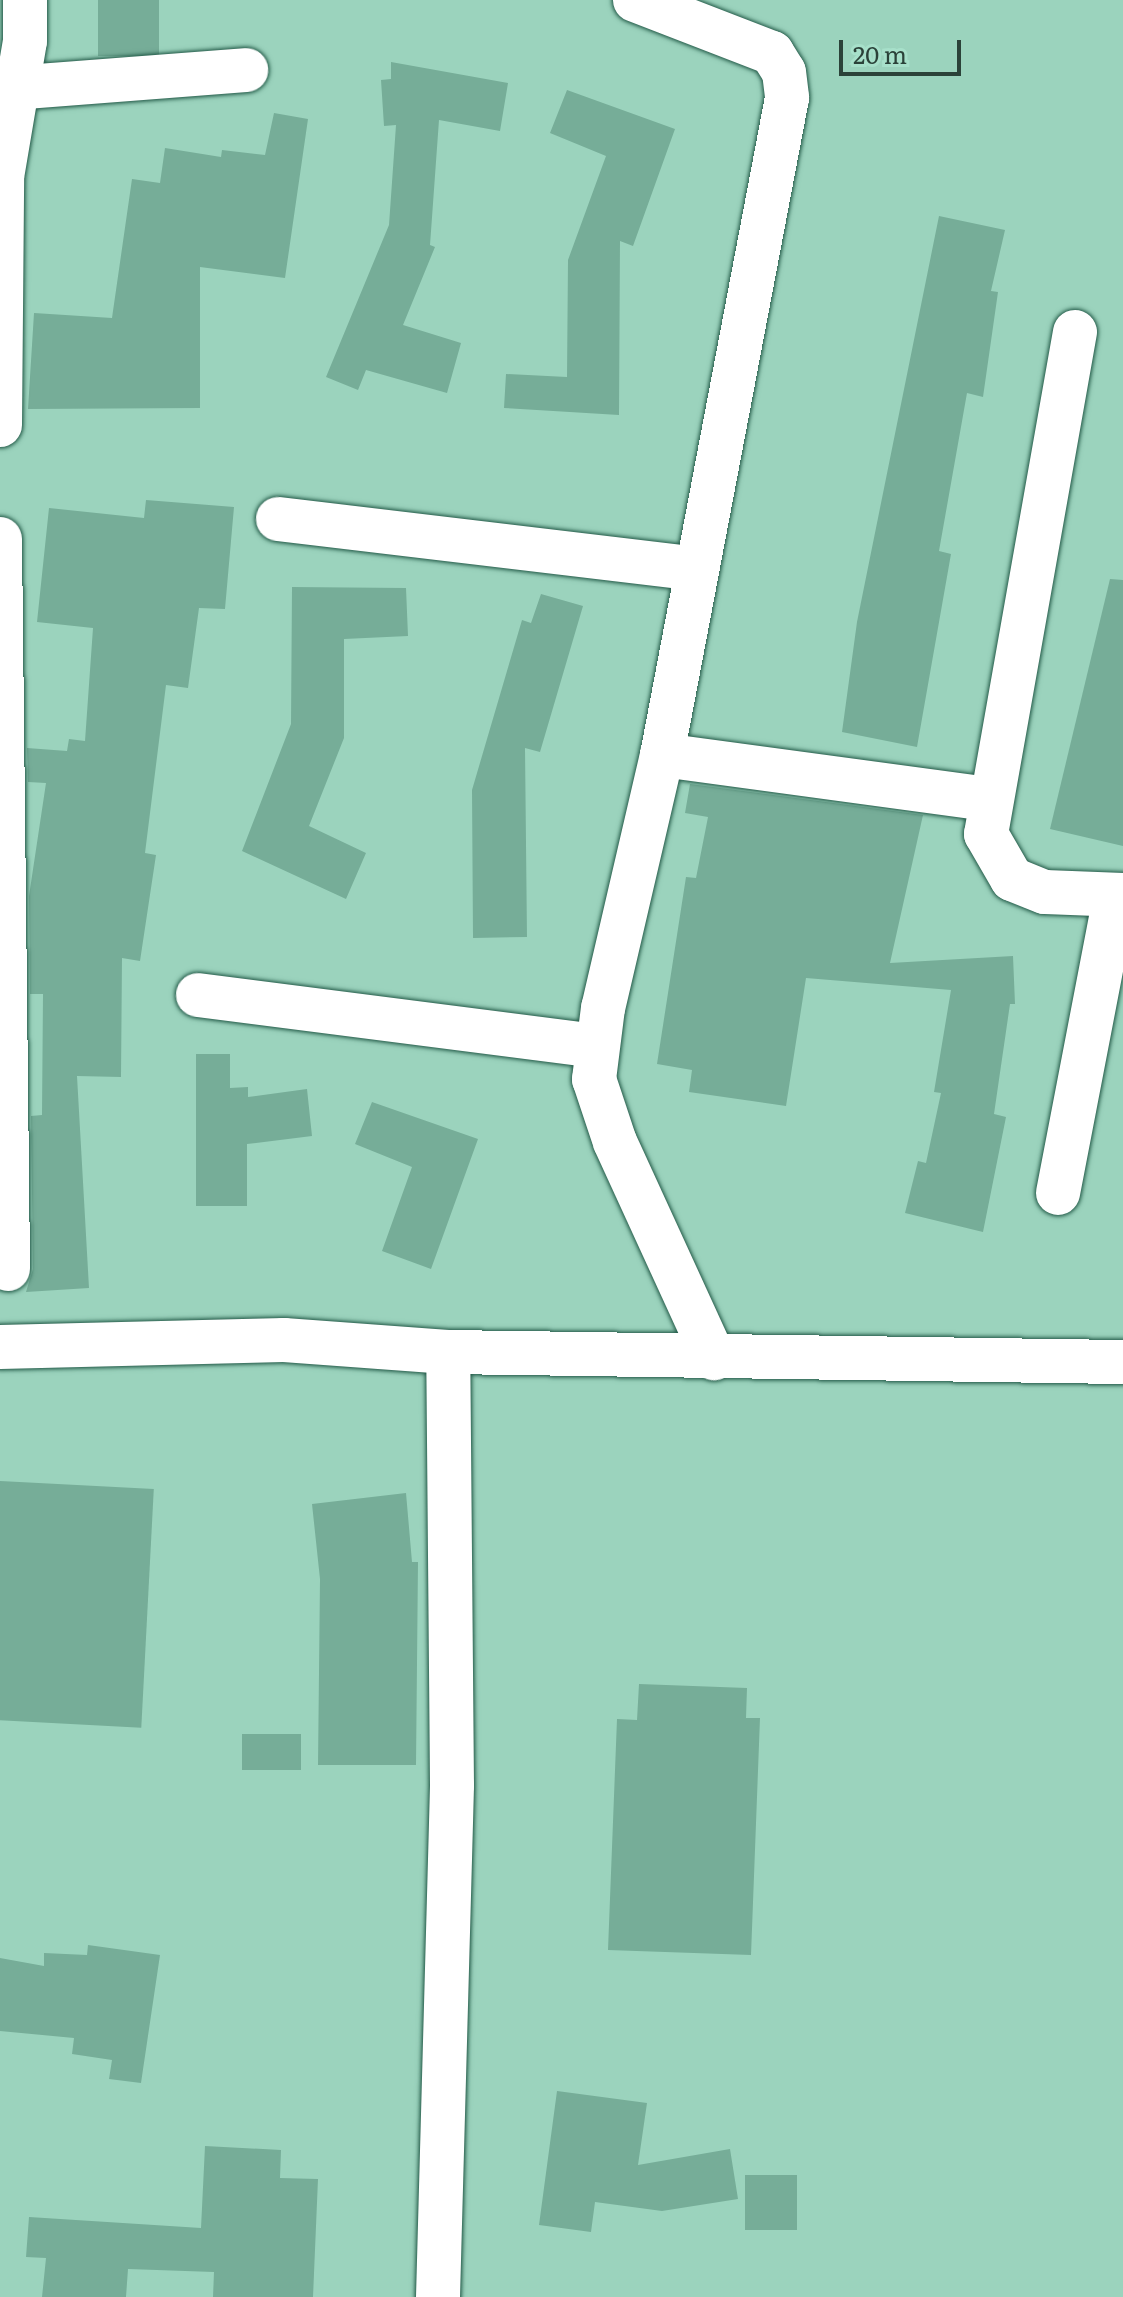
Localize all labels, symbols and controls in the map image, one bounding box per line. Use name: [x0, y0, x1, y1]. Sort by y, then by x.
scale bar: [843, 24, 965, 74]
text: 20 m: [853, 36, 907, 71]

